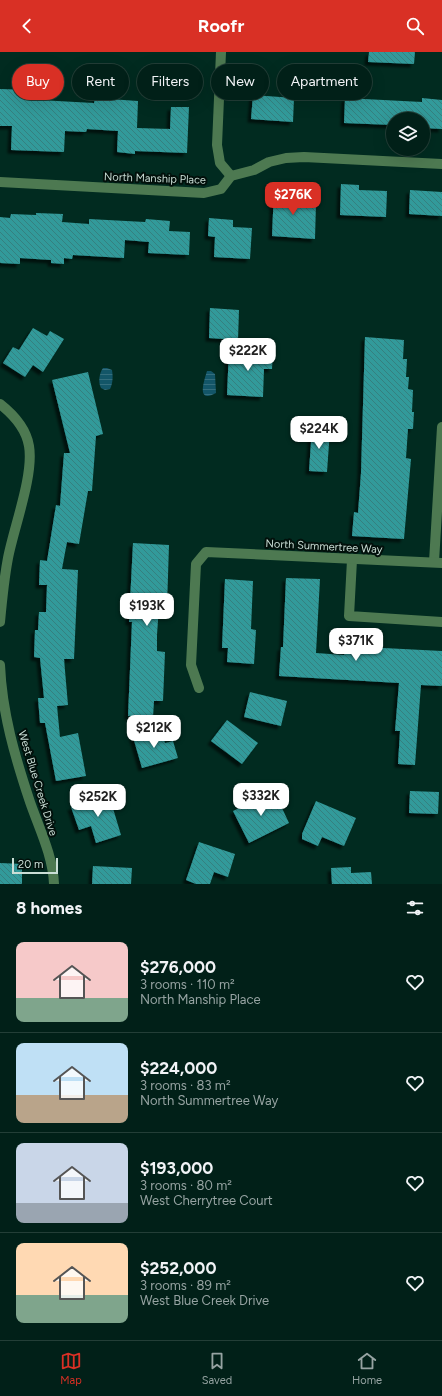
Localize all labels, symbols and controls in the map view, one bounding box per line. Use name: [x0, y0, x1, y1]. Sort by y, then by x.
icon: back: [16, 15, 38, 37]
text: Roofr: [198, 15, 244, 37]
icon: search: [404, 15, 426, 37]
chip: Buy: [12, 64, 64, 100]
chip: Rent: [72, 64, 129, 100]
chip: Filters: [137, 64, 203, 100]
chip: New: [211, 64, 269, 100]
chip: Apartment: [277, 64, 372, 100]
map controls: [386, 112, 430, 156]
button: layers: [386, 112, 430, 156]
street label: North Manship Place: [104, 170, 206, 187]
pin: $276K: [265, 182, 321, 216]
text: $276K: [274, 187, 312, 202]
pin: $222K: [220, 338, 276, 372]
text: $222K: [229, 343, 267, 358]
pin: $224K: [291, 416, 347, 450]
text: $224K: [299, 421, 339, 436]
street label: North Summertree Way: [265, 537, 383, 556]
pin: $193K: [119, 593, 175, 627]
text: $193K: [129, 598, 165, 613]
pin: $371K: [328, 628, 384, 662]
text: $371K: [338, 633, 374, 648]
pin: $212K: [126, 715, 182, 749]
text: $212K: [136, 720, 172, 735]
street label: West Blue Creek Drive: [15, 729, 60, 837]
pin: $332K: [233, 783, 289, 817]
pin: $252K: [70, 784, 126, 818]
text: $332K: [242, 788, 280, 803]
text: $252K: [79, 789, 117, 804]
scale bar: [12, 856, 58, 875]
text: 20 m: [18, 858, 43, 871]
icon: filters: [404, 897, 426, 919]
text: 8 homes: [16, 898, 82, 918]
text: $276,000: [140, 957, 216, 977]
icon: home: [48, 958, 96, 1006]
icon: heart: [404, 971, 426, 993]
text: 3 rooms · 110 m²: [140, 977, 235, 992]
text: North Manship Place: [140, 992, 261, 1007]
text: $224,000: [140, 1058, 217, 1078]
icon: home: [48, 1059, 96, 1107]
icon: heart: [404, 1072, 426, 1094]
text: 3 rooms · 83 m²: [140, 1078, 231, 1093]
text: North Summertree Way: [140, 1093, 278, 1108]
text: $193,000: [140, 1158, 213, 1178]
icon: home: [48, 1159, 96, 1207]
icon: heart: [404, 1172, 426, 1194]
text: 3 rooms · 80 m²: [140, 1178, 232, 1193]
text: West Cherrytree Court: [140, 1193, 273, 1208]
text: $252,000: [140, 1258, 216, 1278]
icon: home: [48, 1259, 96, 1307]
icon: heart: [404, 1272, 426, 1294]
text: 3 rooms · 89 m²: [140, 1278, 231, 1293]
text: West Blue Creek Drive: [140, 1293, 269, 1308]
tab: Map: [60, 1350, 82, 1387]
tab: Saved: [202, 1350, 232, 1387]
tab: Home: [352, 1350, 382, 1387]

